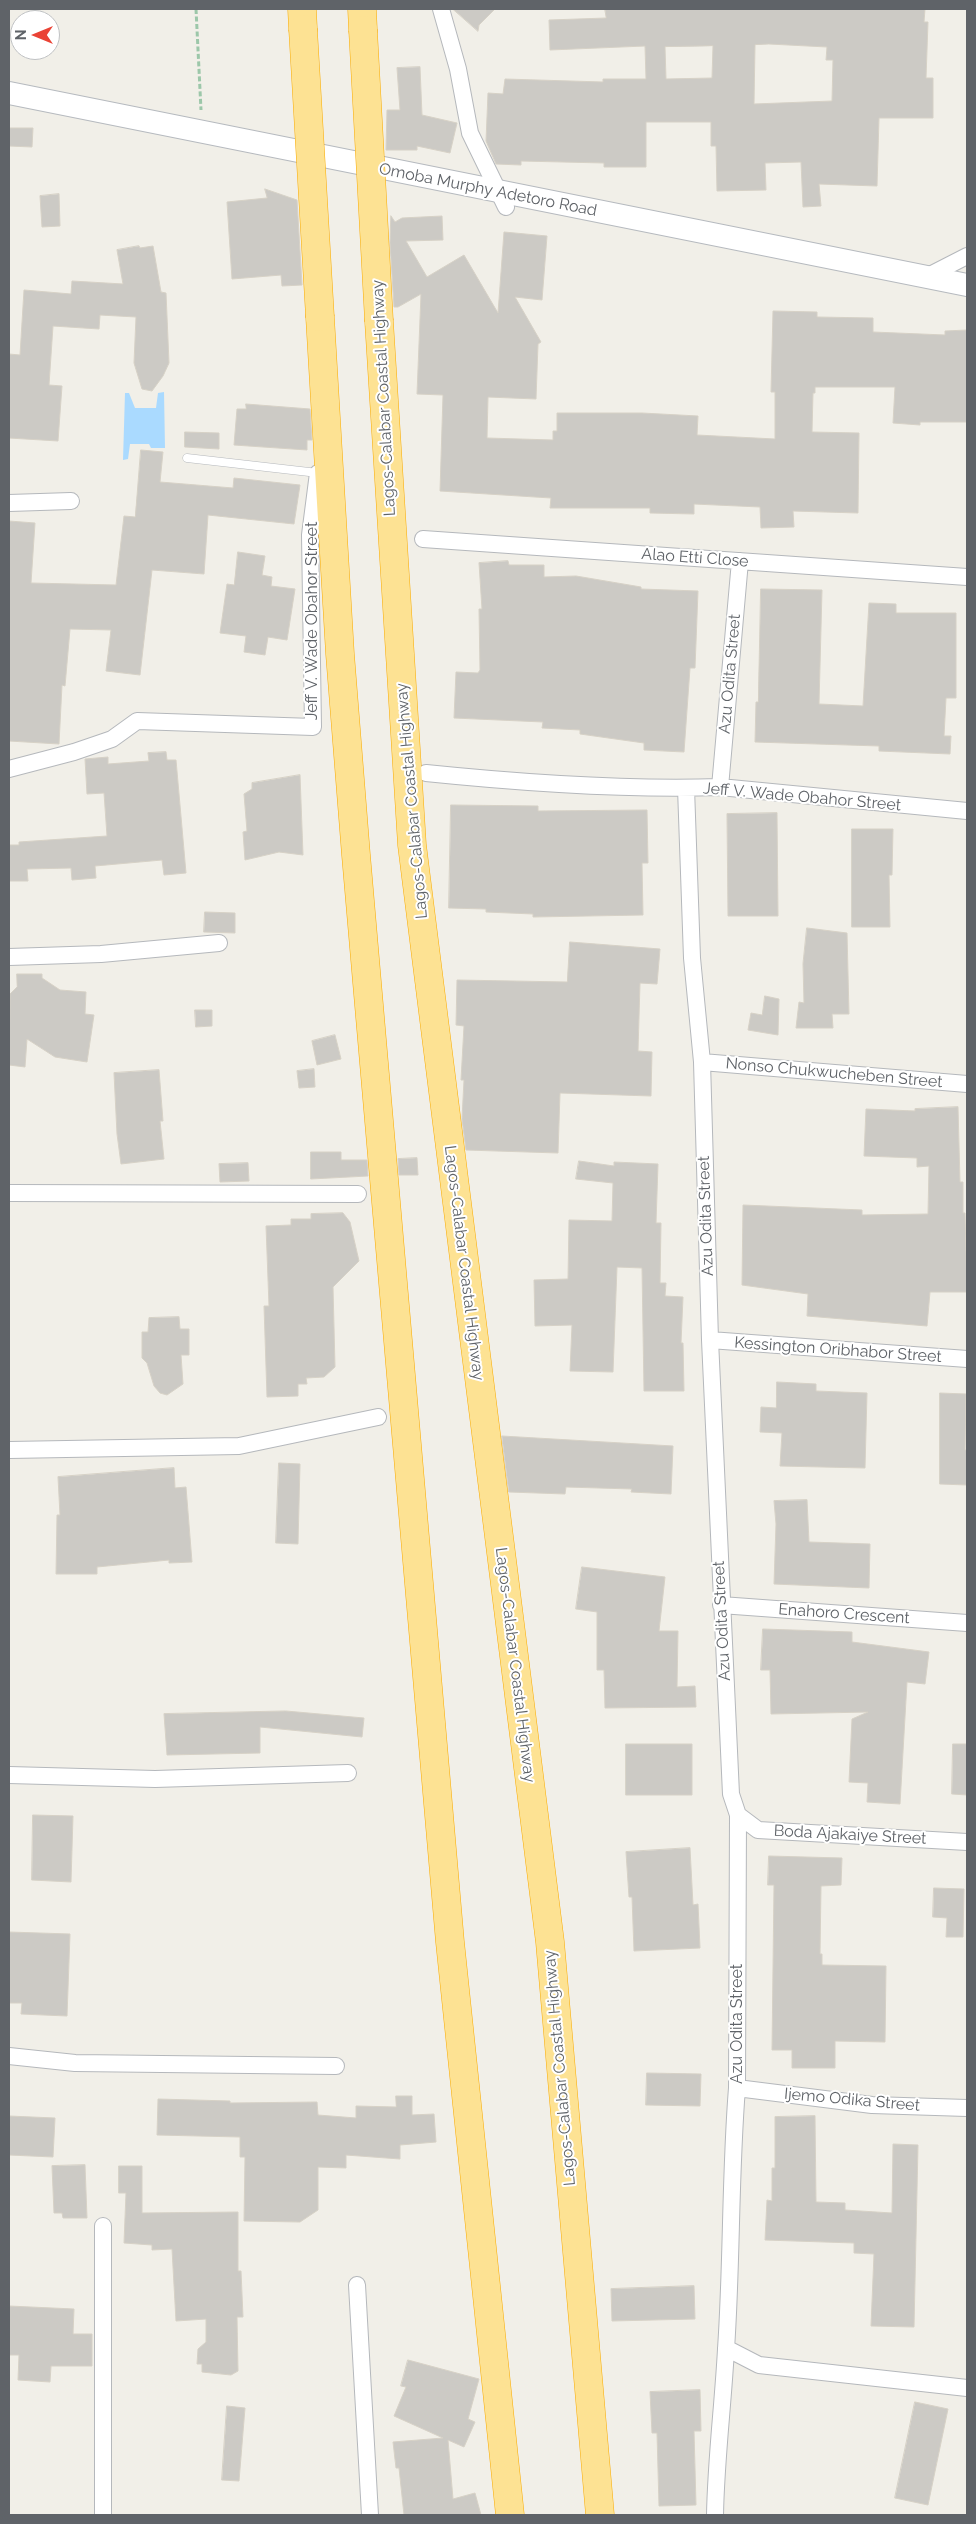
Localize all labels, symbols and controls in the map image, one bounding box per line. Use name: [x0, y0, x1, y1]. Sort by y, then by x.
north arrow: [10, 10, 60, 60]
text: N: [13, 30, 29, 40]
street label: Omoba Murphy Adetoro Road: [377, 159, 599, 221]
street label: Lagos-Calabar Coastal Highway: [368, 279, 400, 517]
street label: Jeff V. Wade Obahor Street: [302, 522, 322, 720]
street label: Alao Etti Close: [641, 545, 749, 571]
street label: Azu Odita Street: [715, 613, 745, 735]
street label: Lagos-Calabar Coastal Highway: [392, 682, 432, 920]
street label: Jeff V. Wade Obahor Street: [702, 779, 902, 815]
street label: Nonso Chukwucheben Street: [725, 1054, 943, 1092]
street label: Lagos-Calabar Coastal Highway: [440, 1144, 488, 1382]
street label: Azu Odita Street: [694, 1156, 718, 1276]
street label: Kessington Oribhabor Street: [734, 1333, 942, 1367]
street label: Lagos-Calabar Coastal Highway: [491, 1546, 539, 1784]
street label: Azu Odita Street: [709, 1560, 735, 1682]
street label: Enahoro Crescent: [778, 1600, 910, 1628]
street label: Boda Ajakaiye Street: [773, 1821, 927, 1849]
street label: Lagos-Calabar Coastal Highway: [540, 1949, 580, 2187]
street label: Azu Odita Street: [727, 1964, 747, 2084]
street label: Ijemo Odika Street: [783, 2084, 921, 2116]

